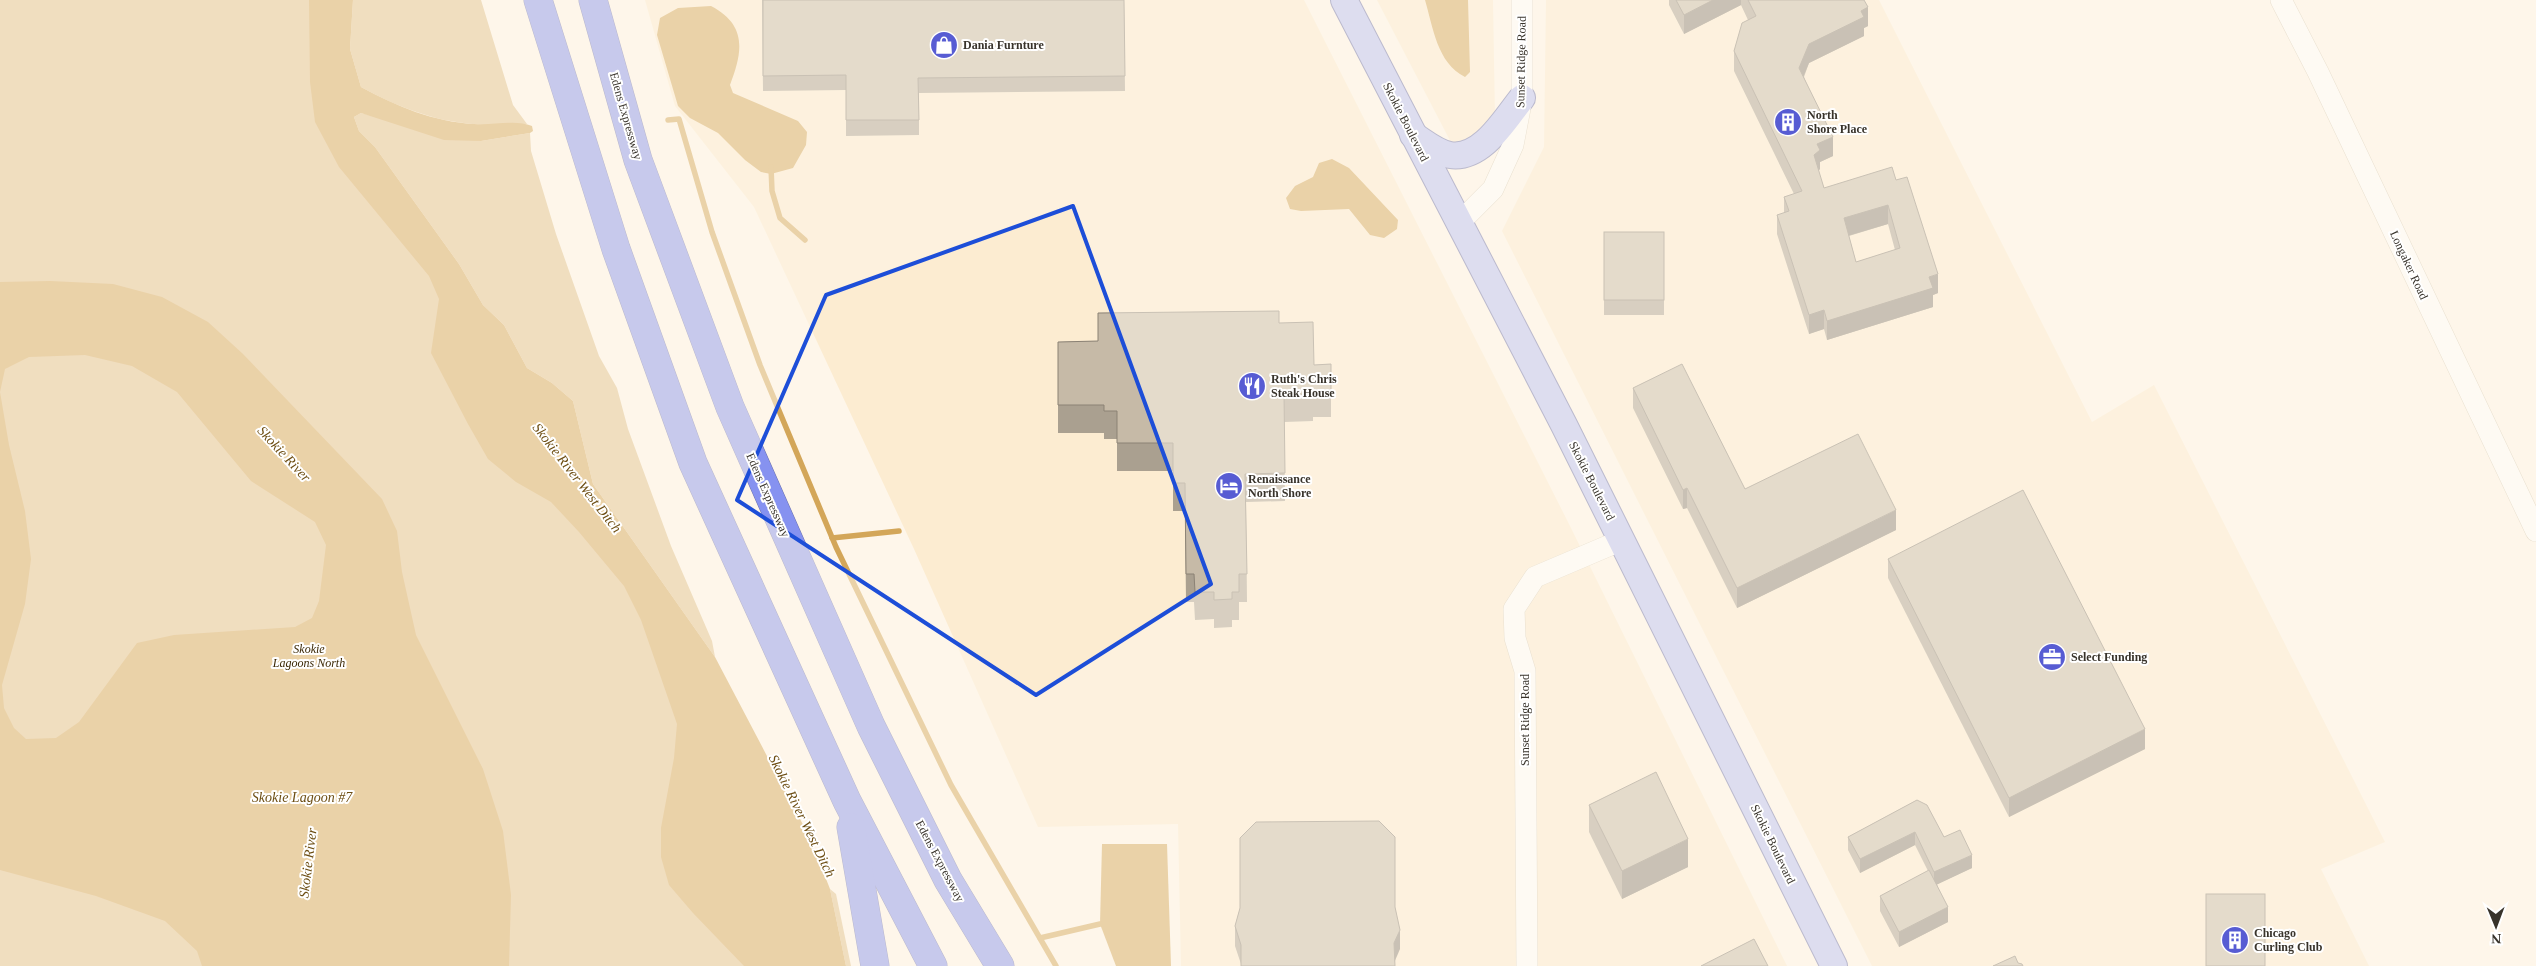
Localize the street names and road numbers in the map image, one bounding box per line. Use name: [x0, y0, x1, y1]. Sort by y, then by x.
street label: Sunset Ridge Road: [1513, 16, 1529, 108]
street label: Edens Expressway: [607, 71, 645, 161]
street label: Skokie Boulevard: [1380, 80, 1432, 164]
street label: Longaker Road: [2387, 228, 2431, 302]
street label: Skokie Boulevard: [1566, 439, 1618, 523]
street label: Edens Expressway: [743, 451, 793, 539]
street label: Sunset Ridge Road: [1518, 674, 1532, 766]
street label: Skokie Boulevard: [1748, 802, 1798, 886]
street label: Edens Expressway: [913, 818, 967, 904]

